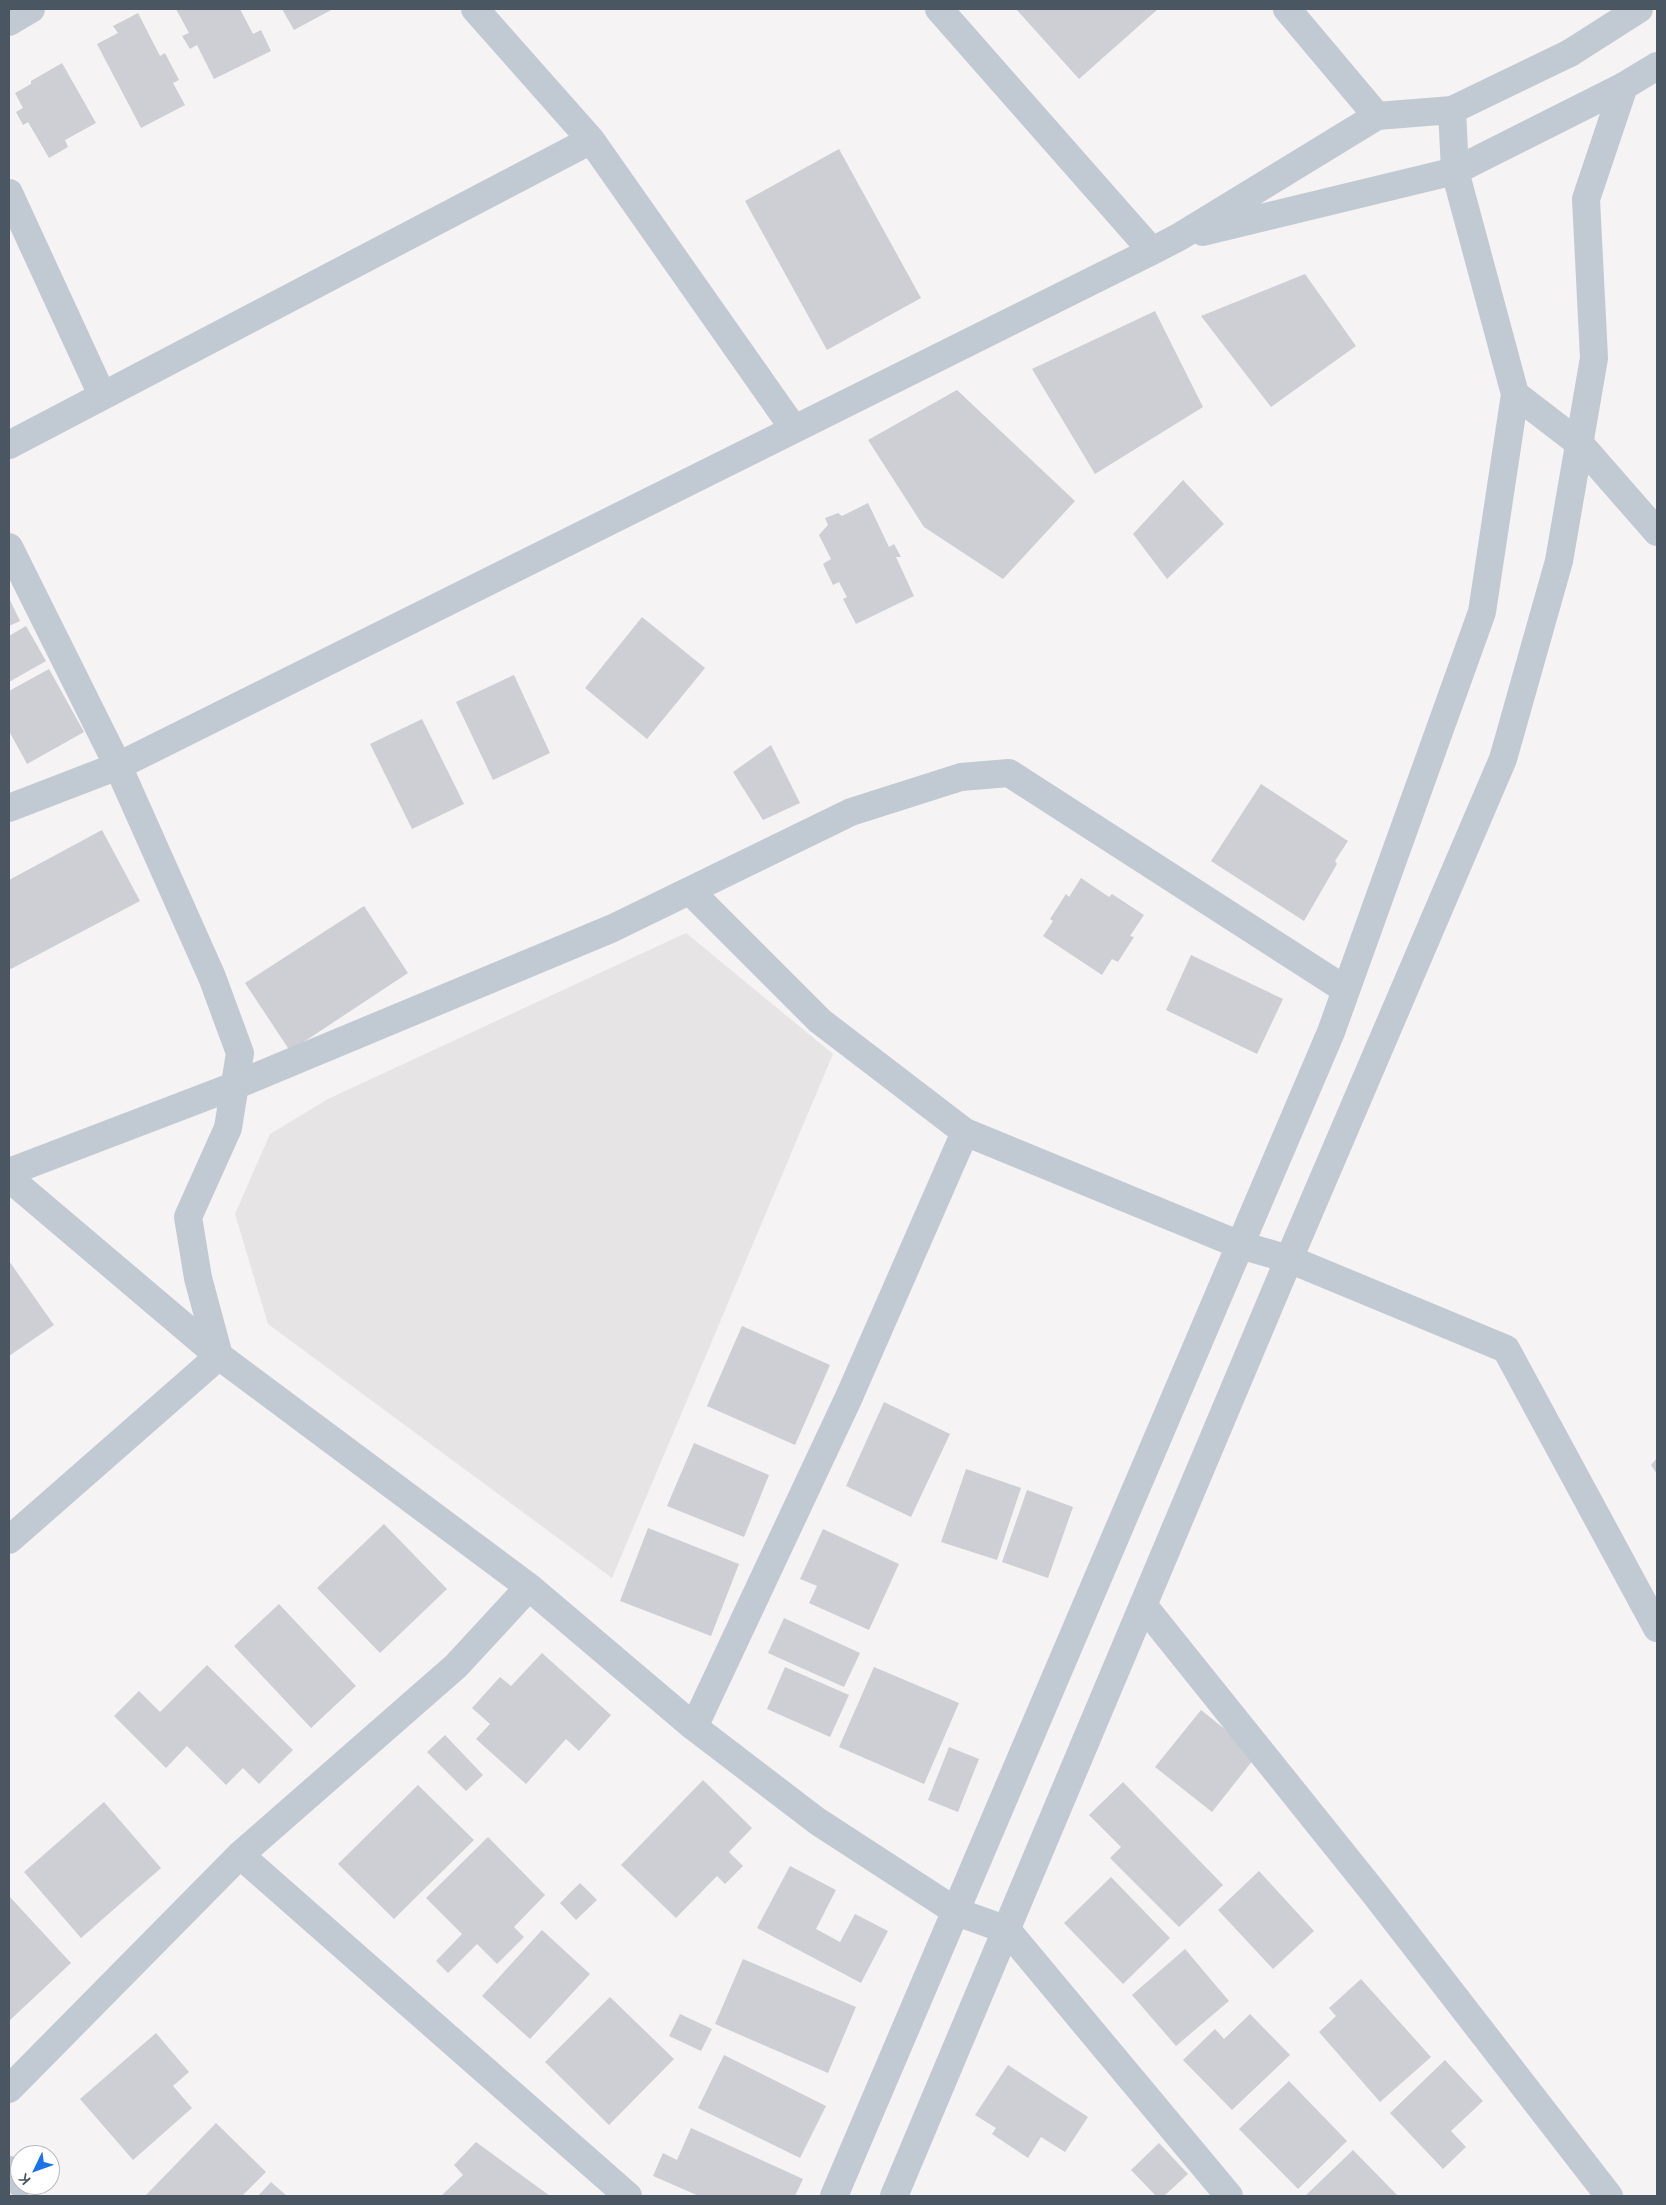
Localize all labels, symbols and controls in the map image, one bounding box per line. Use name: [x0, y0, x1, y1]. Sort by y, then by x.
north arrow: [10, 2145, 60, 2195]
text: K: [16, 2171, 34, 2188]

